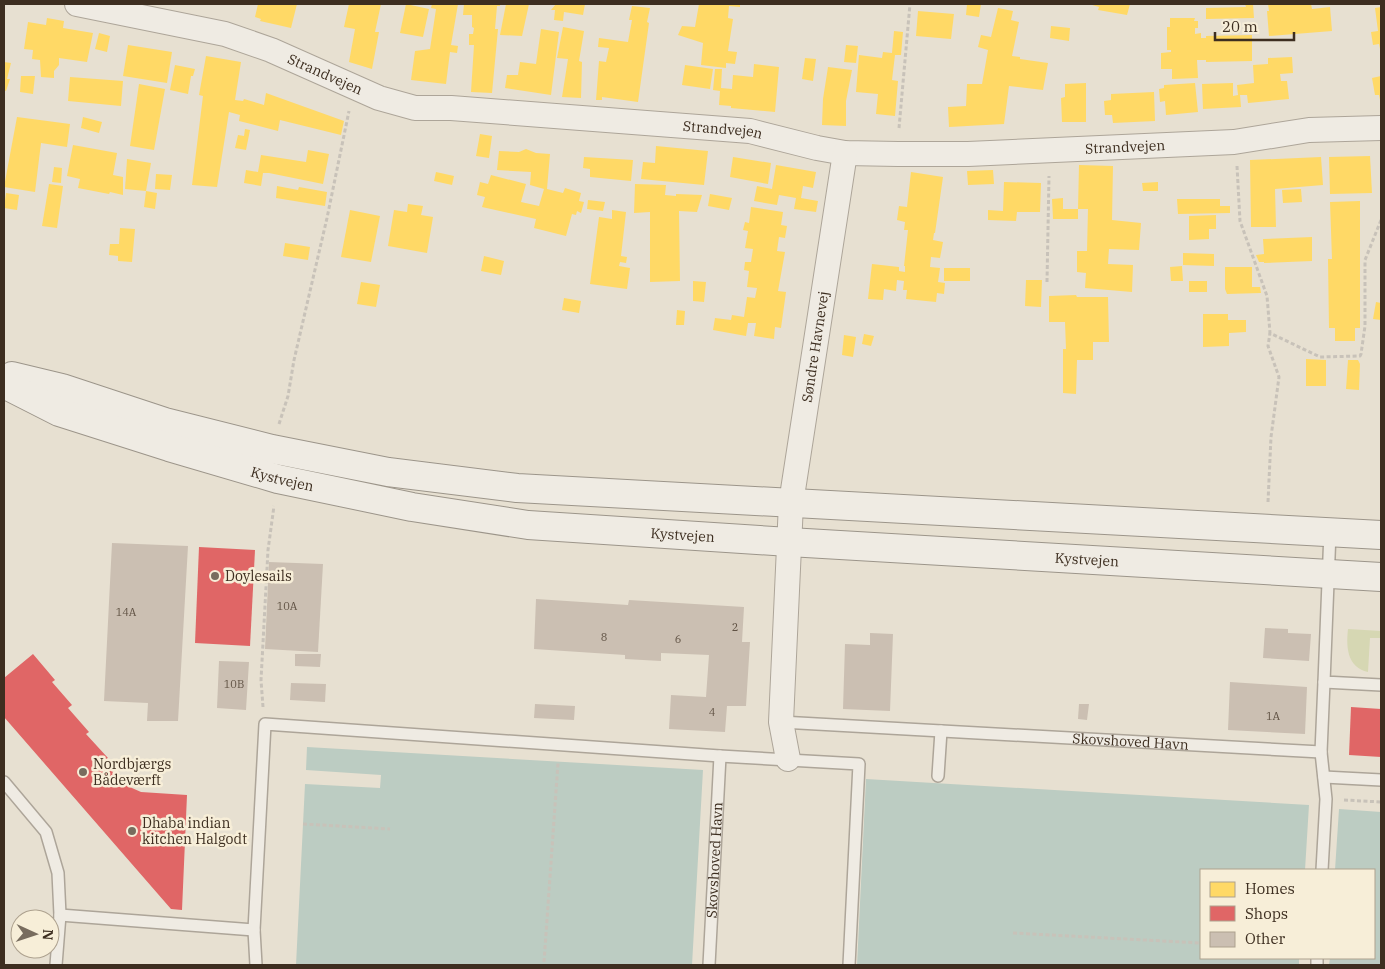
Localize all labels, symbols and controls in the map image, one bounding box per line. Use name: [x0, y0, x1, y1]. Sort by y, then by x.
scale bar: [1215, 10, 1294, 42]
text: 20 m: [1222, 17, 1258, 36]
street label: Strandvejen: [285, 50, 365, 99]
street label: Strandvejen: [682, 117, 765, 143]
street label: Strandvejen: [1085, 136, 1166, 158]
street label: Søndre Havnevej: [798, 290, 833, 404]
street label: Kystvejen: [249, 463, 315, 495]
street label: Kystvejen: [650, 524, 715, 546]
street label: Kystvejen: [1054, 549, 1120, 570]
place label: Doylesails: [225, 567, 292, 585]
marker: Doylesails: [209, 570, 221, 582]
house number: 10A: [277, 599, 298, 613]
house number: 14A: [116, 605, 137, 619]
house number: 2: [732, 620, 738, 634]
house number: 8: [601, 630, 607, 644]
house number: 6: [675, 632, 681, 646]
house number: 10B: [224, 677, 244, 691]
house number: 4: [709, 705, 716, 719]
house number: 1A: [1266, 709, 1281, 723]
street label: Skovshoved Havn: [1072, 729, 1189, 754]
place label: Nordbjærgs Bådeværft: [93, 755, 171, 789]
marker: Nordbjærgs Bådeværft: [77, 766, 89, 778]
street label: Skovshoved Havn: [702, 801, 727, 919]
place label: Dhaba indian kitchen Halgodt: [142, 814, 247, 848]
marker: Dhaba indian kitchen Halgodt: [126, 825, 138, 837]
legend: [1200, 869, 1375, 959]
text: Homes: [1245, 879, 1295, 898]
text: Shops: [1245, 904, 1288, 923]
north arrow: [10, 909, 60, 959]
text: N: [39, 929, 57, 941]
text: Other: [1245, 929, 1285, 948]

